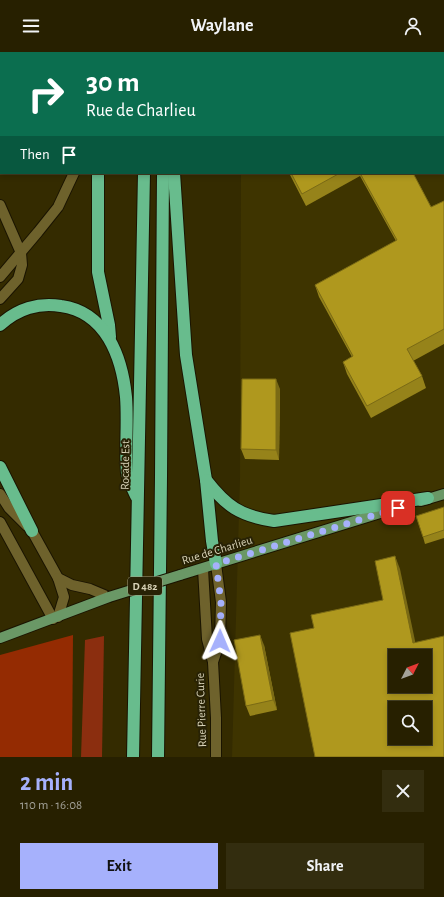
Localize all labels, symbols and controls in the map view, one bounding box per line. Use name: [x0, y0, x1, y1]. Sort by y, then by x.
icon: menu: [20, 15, 42, 37]
icon: person: [402, 15, 424, 37]
text: Waylane: [190, 17, 254, 35]
icon: right: [20, 68, 72, 120]
text: 30 m: [86, 69, 139, 97]
text: Rue de Charlieu: [86, 102, 196, 120]
icon: arrive: [58, 144, 80, 166]
text: Then: [20, 147, 50, 162]
street label: Rocade Est: [119, 440, 131, 490]
pin: [381, 491, 415, 525]
icon: arrive: [387, 497, 409, 519]
street label: Rue de Charlieu: [180, 534, 254, 566]
road number: D 482: [128, 577, 162, 595]
position arrow: [199, 620, 241, 662]
north arrow: [388, 649, 432, 693]
map controls: [388, 649, 432, 745]
street label: Rue Pierre Curie: [194, 673, 208, 747]
button: search: [388, 701, 432, 745]
button: close: [382, 770, 424, 812]
text: 2 min: [20, 771, 73, 795]
text: 110 m · 16:08: [20, 799, 82, 812]
button: Exit: [20, 843, 218, 889]
button: Share: [226, 843, 424, 889]

